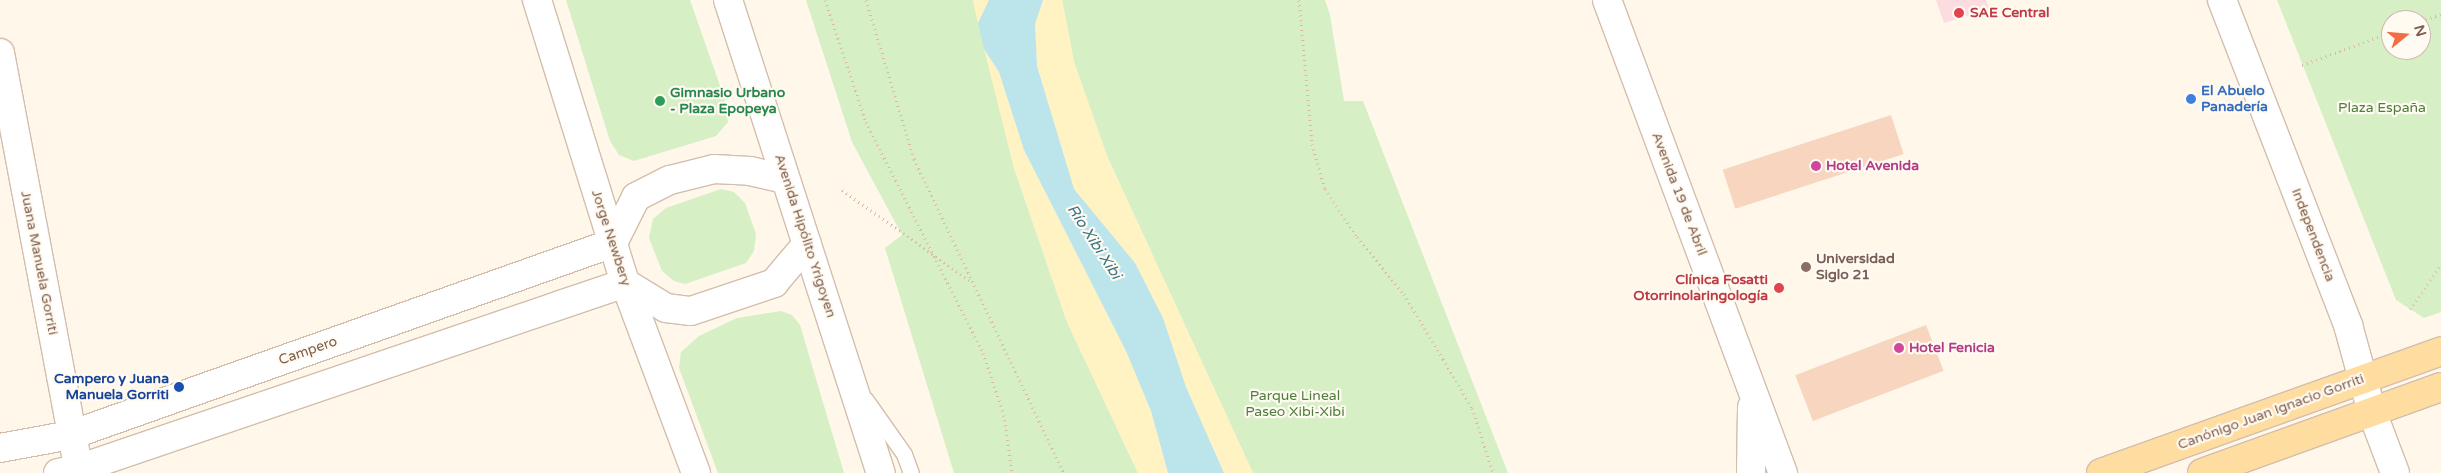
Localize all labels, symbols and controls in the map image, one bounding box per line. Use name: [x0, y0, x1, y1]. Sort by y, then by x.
place label: SAE Central: [1970, 5, 2049, 21]
marker: SAE Central: [1952, 6, 1966, 20]
north arrow: [2381, 10, 2431, 60]
text: N: [2410, 23, 2430, 39]
place label: El Abuelo Panadería: [2201, 83, 2268, 115]
place label: Gimnasio Urbano - Plaza Epopeya: [670, 85, 785, 118]
marker: El Abuelo Panadería: [2185, 93, 2197, 105]
marker: Gimnasio Urbano - Plaza Epopeya: [654, 95, 666, 107]
park label: Plaza España: [2338, 100, 2426, 116]
street label: Avenida 19 de Abril: [1648, 130, 1710, 258]
street label: Avenida Hipólito Yrigoyen: [771, 152, 839, 320]
place label: Hotel Avenida: [1826, 158, 1919, 174]
marker: Hotel Avenida: [1810, 160, 1822, 172]
street label: Independencia: [2288, 186, 2338, 284]
street label: Jorge Newbery: [588, 188, 634, 288]
street label: Juana Manuela Gorriti: [17, 190, 61, 336]
water label: Río Xibi Xibi: [1063, 201, 1125, 283]
place label: Universidad Siglo 21: [1816, 251, 1895, 284]
marker: Universidad Siglo 21: [1800, 261, 1812, 273]
place label: Clínica Fosatti Otorrinolaringología: [1633, 272, 1768, 304]
marker: Clínica Fosatti Otorrinolaringología: [1772, 281, 1786, 295]
street label: Campero: [276, 333, 340, 369]
place label: Hotel Fenicia: [1909, 340, 1995, 356]
marker: Hotel Fenicia: [1893, 342, 1905, 354]
street label: Canónigo Juan Ignacio Gorriti: [2176, 370, 2366, 454]
place label: Campero y Juana Manuela Gorriti: [54, 371, 169, 404]
marker: Campero y Juana Manuela Gorriti: [173, 381, 185, 393]
park label: Parque Lineal Paseo Xibi-Xibi: [1245, 388, 1345, 421]

